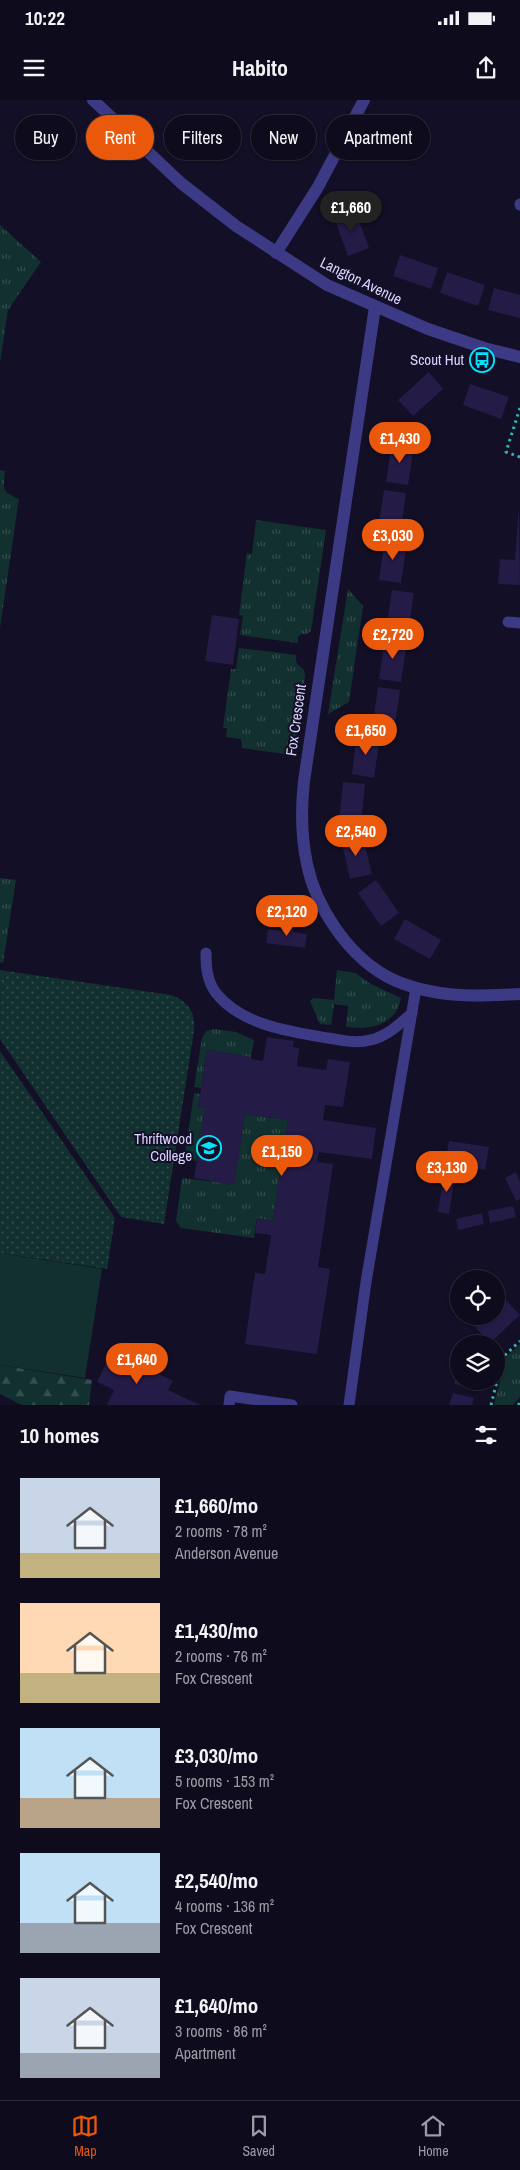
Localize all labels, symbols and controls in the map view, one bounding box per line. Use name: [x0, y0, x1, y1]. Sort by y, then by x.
text: 10:22: [25, 5, 65, 31]
text: Habito: [232, 53, 288, 83]
icon: menu: [20, 54, 48, 82]
icon: share: [472, 54, 500, 82]
chip: Buy: [15, 115, 76, 160]
chip: Rent: [86, 115, 154, 160]
chip: Filters: [164, 115, 241, 160]
chip: New: [251, 115, 316, 160]
chip: Apartment: [326, 115, 430, 160]
pin: £1,660: [310, 190, 392, 233]
text: £1,660: [331, 196, 371, 218]
street label: Langton Avenue: [317, 252, 406, 310]
bus stop icon: Scout Hut: [469, 347, 495, 373]
place label: Scout Hut: [410, 349, 465, 370]
pin: £1,430: [359, 422, 441, 464]
text: £1,430: [380, 427, 420, 449]
pin: £3,030: [352, 518, 434, 561]
text: £3,030: [373, 524, 413, 546]
pin: £2,720: [352, 618, 434, 660]
text: £2,720: [373, 623, 413, 645]
street label: Fox Crescent: [280, 682, 311, 757]
pin: £1,650: [325, 714, 407, 756]
text: £1,650: [346, 719, 386, 741]
pin: £2,540: [315, 814, 397, 857]
text: £2,540: [336, 820, 376, 842]
pin: £2,120: [246, 894, 328, 937]
text: £2,120: [267, 900, 307, 922]
place label: Thriftwood College: [134, 1128, 192, 1166]
pin: £1,150: [241, 1134, 323, 1177]
school or university icon: Thriftwood College: [196, 1135, 222, 1161]
text: £1,150: [262, 1140, 302, 1162]
pin: £3,130: [406, 1150, 488, 1193]
text: £3,130: [427, 1156, 467, 1178]
map controls: [450, 1270, 505, 1390]
button: locate: [450, 1270, 505, 1325]
button: layers: [450, 1335, 505, 1390]
pin: £1,640: [96, 1342, 178, 1385]
text: £1,640: [117, 1348, 157, 1370]
text: 10 homes: [20, 1421, 99, 1450]
icon: filters: [472, 1421, 500, 1449]
text: £1,660/mo: [175, 1491, 258, 1520]
icon: home: [60, 1498, 120, 1558]
text: 2 rooms · 78 m²: [175, 1520, 267, 1542]
text: Anderson Avenue: [175, 1542, 278, 1564]
text: £1,430/mo: [175, 1616, 258, 1645]
icon: home: [60, 1623, 120, 1683]
text: 2 rooms · 76 m²: [175, 1645, 267, 1667]
text: Fox Crescent: [175, 1667, 252, 1689]
text: £3,030/mo: [175, 1741, 258, 1770]
icon: home: [60, 1748, 120, 1808]
text: 5 rooms · 153 m²: [175, 1770, 274, 1792]
text: Fox Crescent: [175, 1792, 252, 1814]
text: £2,540/mo: [175, 1866, 258, 1895]
icon: home: [60, 1873, 120, 1933]
text: 4 rooms · 136 m²: [175, 1895, 274, 1917]
text: Fox Crescent: [175, 1917, 252, 1939]
text: £1,640/mo: [175, 1991, 258, 2020]
icon: home: [60, 1998, 120, 2058]
text: 3 rooms · 86 m²: [175, 2020, 267, 2042]
text: Apartment: [175, 2042, 236, 2064]
tab: Map: [71, 2112, 99, 2160]
tab: Saved: [242, 2112, 275, 2160]
tab: Home: [418, 2112, 449, 2160]

